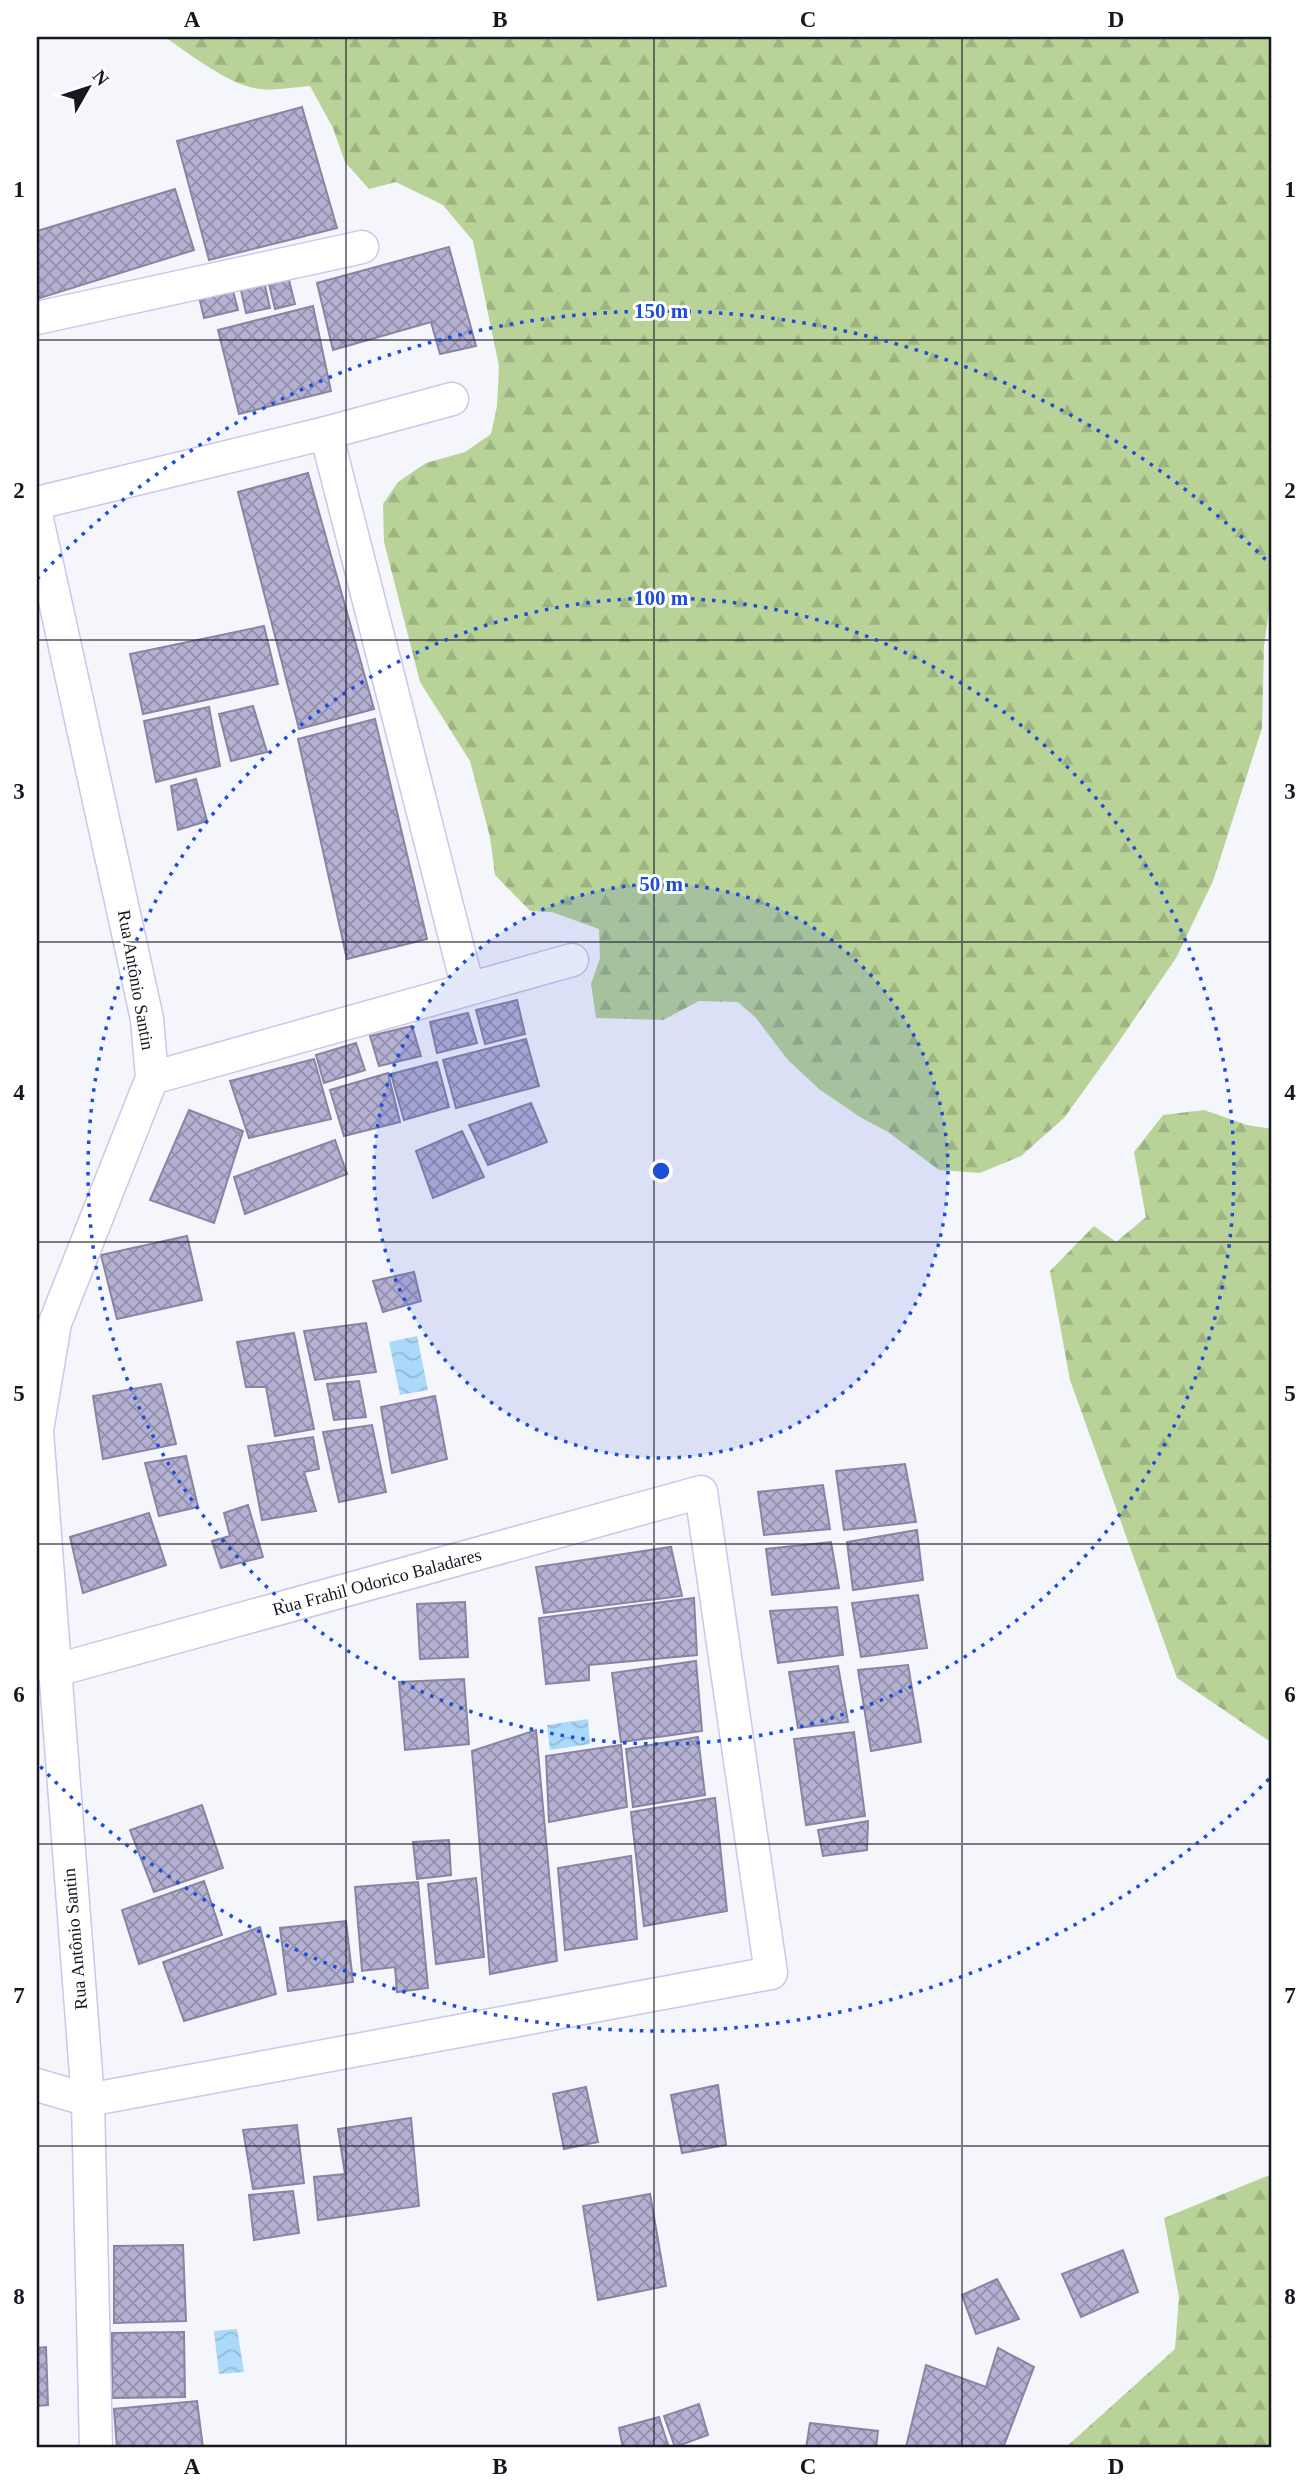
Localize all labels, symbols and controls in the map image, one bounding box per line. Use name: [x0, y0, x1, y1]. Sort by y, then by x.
text: A: [184, 7, 201, 32]
text: B: [492, 7, 508, 32]
text: C: [800, 7, 816, 32]
text: D: [1108, 7, 1124, 32]
north arrow: [52, 52, 122, 122]
text: N: [88, 66, 113, 90]
text: 1: [13, 177, 25, 202]
text: 1: [1284, 177, 1296, 202]
text: 150 m: [634, 299, 689, 323]
text: 2: [13, 478, 25, 503]
text: 2: [1284, 478, 1296, 503]
text: 100 m: [634, 586, 689, 610]
text: 3: [13, 779, 25, 804]
text: 3: [1284, 779, 1296, 804]
text: 50 m: [639, 872, 683, 896]
street label: Rua Antônio Santin: [114, 908, 158, 1052]
text: 4: [13, 1080, 25, 1105]
text: 4: [1284, 1080, 1296, 1105]
centre of rings: [649, 1159, 673, 1183]
text: 5: [13, 1381, 25, 1406]
text: 5: [1284, 1381, 1296, 1406]
street label: Rua Frahil Odorico Baladares: [270, 1544, 484, 1620]
text: 6: [13, 1682, 25, 1707]
text: 6: [1284, 1682, 1296, 1707]
street label: Rua Antônio Santin: [59, 1867, 91, 2011]
text: 7: [13, 1983, 25, 2008]
text: 7: [1284, 1983, 1296, 2008]
text: 8: [13, 2284, 25, 2309]
text: 8: [1284, 2284, 1296, 2309]
text: A: [184, 2454, 201, 2479]
text: B: [492, 2454, 508, 2479]
text: C: [800, 2454, 816, 2479]
text: D: [1108, 2454, 1124, 2479]

